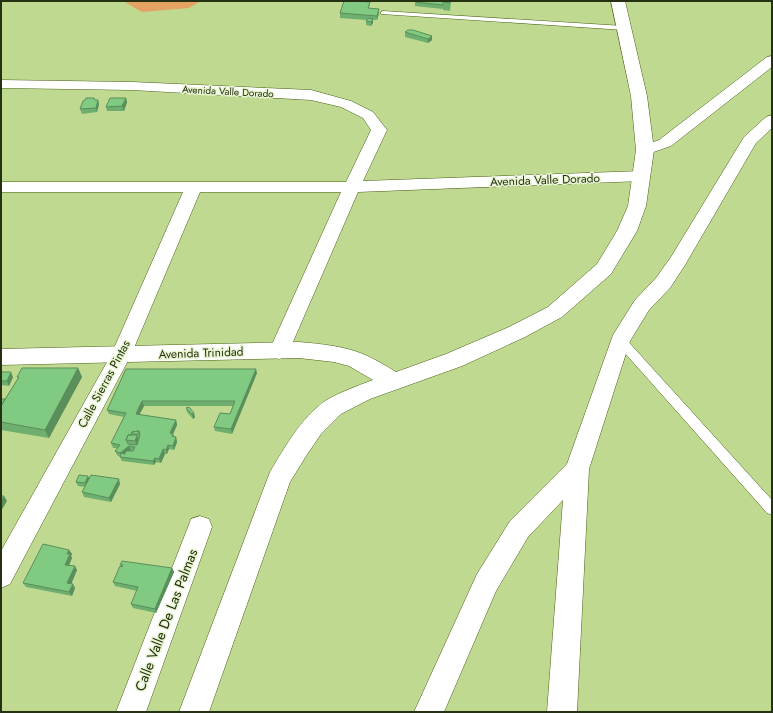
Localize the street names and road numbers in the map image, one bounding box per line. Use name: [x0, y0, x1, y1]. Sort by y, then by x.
street label: Avenida Valle Dorado: [182, 82, 275, 101]
street label: Avenida Valle Dorado: [490, 169, 601, 191]
street label: Calle Sierras Pintas: [73, 337, 135, 431]
street label: Avenida Trinidad: [158, 343, 244, 363]
street label: Calle Valle De Las Palmas: [130, 546, 203, 694]

